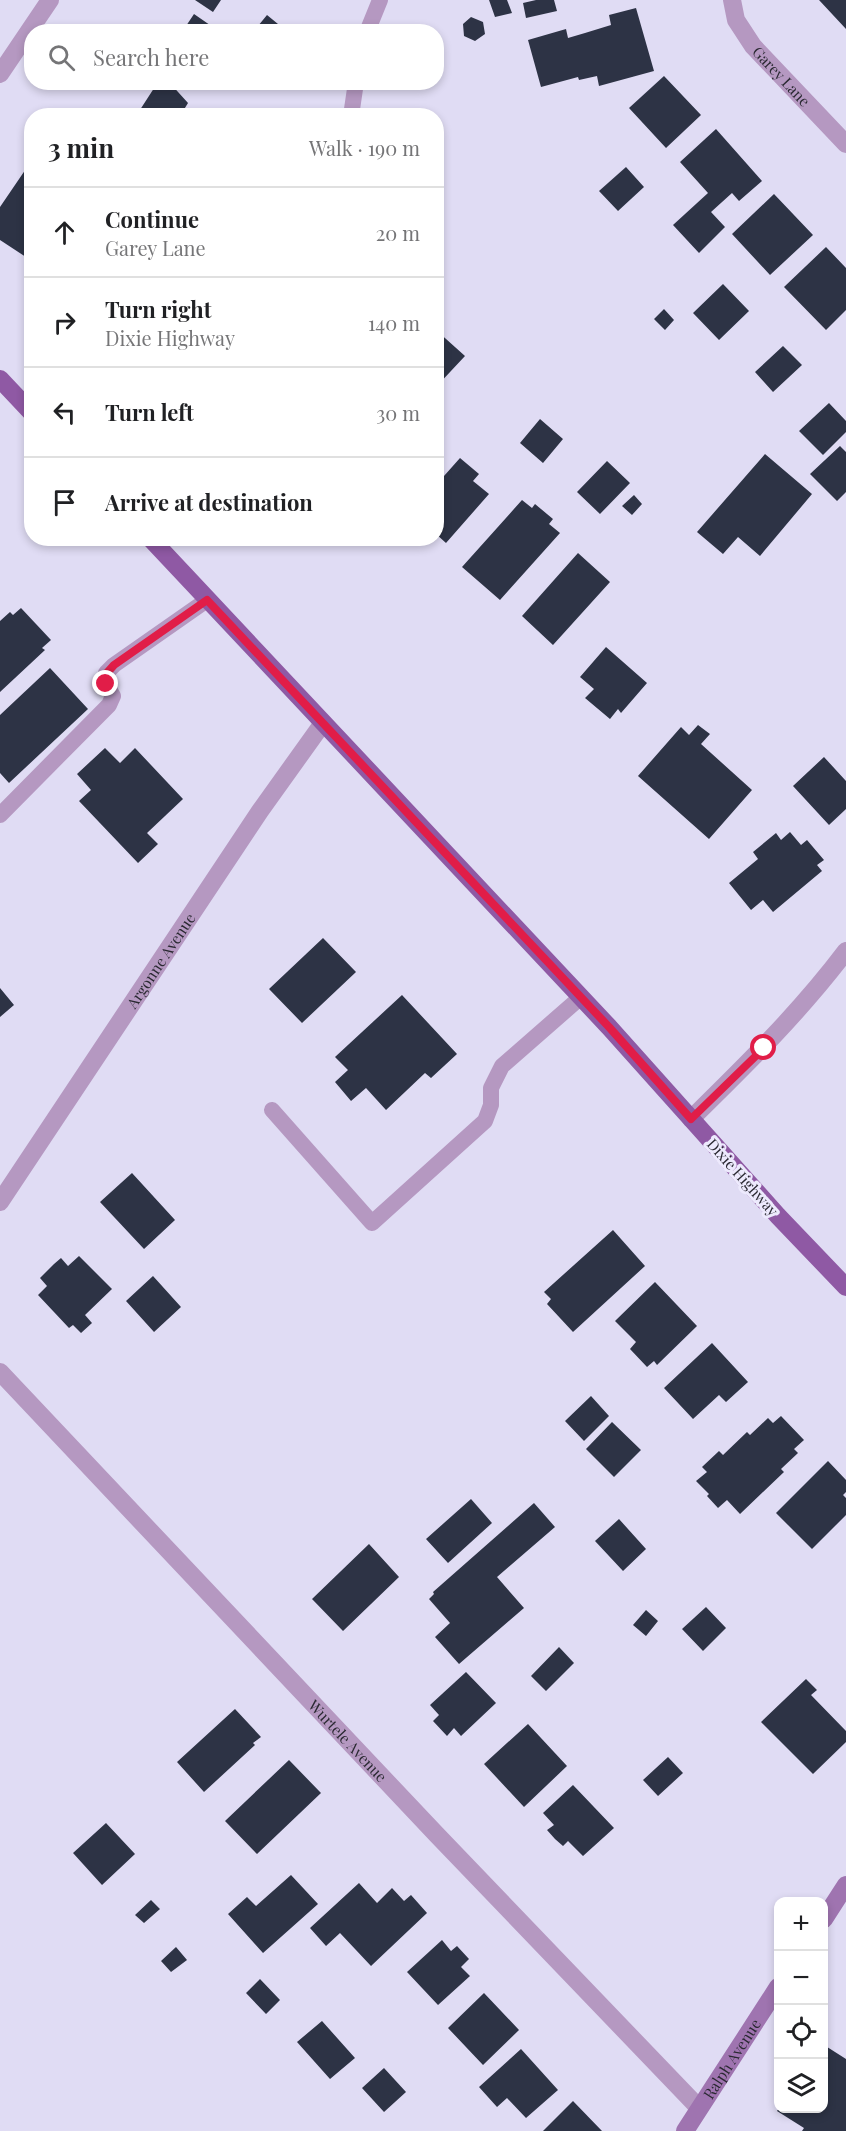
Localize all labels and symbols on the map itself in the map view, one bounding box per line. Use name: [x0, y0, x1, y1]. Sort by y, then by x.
street label: Garey Lane: [748, 42, 815, 110]
route end: [92, 670, 118, 696]
street label: Argonne Avenue: [121, 909, 199, 1013]
route start: [750, 1034, 776, 1060]
street label: Dixie Highway: [703, 1134, 783, 1220]
street label: Wurtele Avenue: [304, 1695, 392, 1786]
street label: Ralph Avenue: [698, 2015, 765, 2103]

